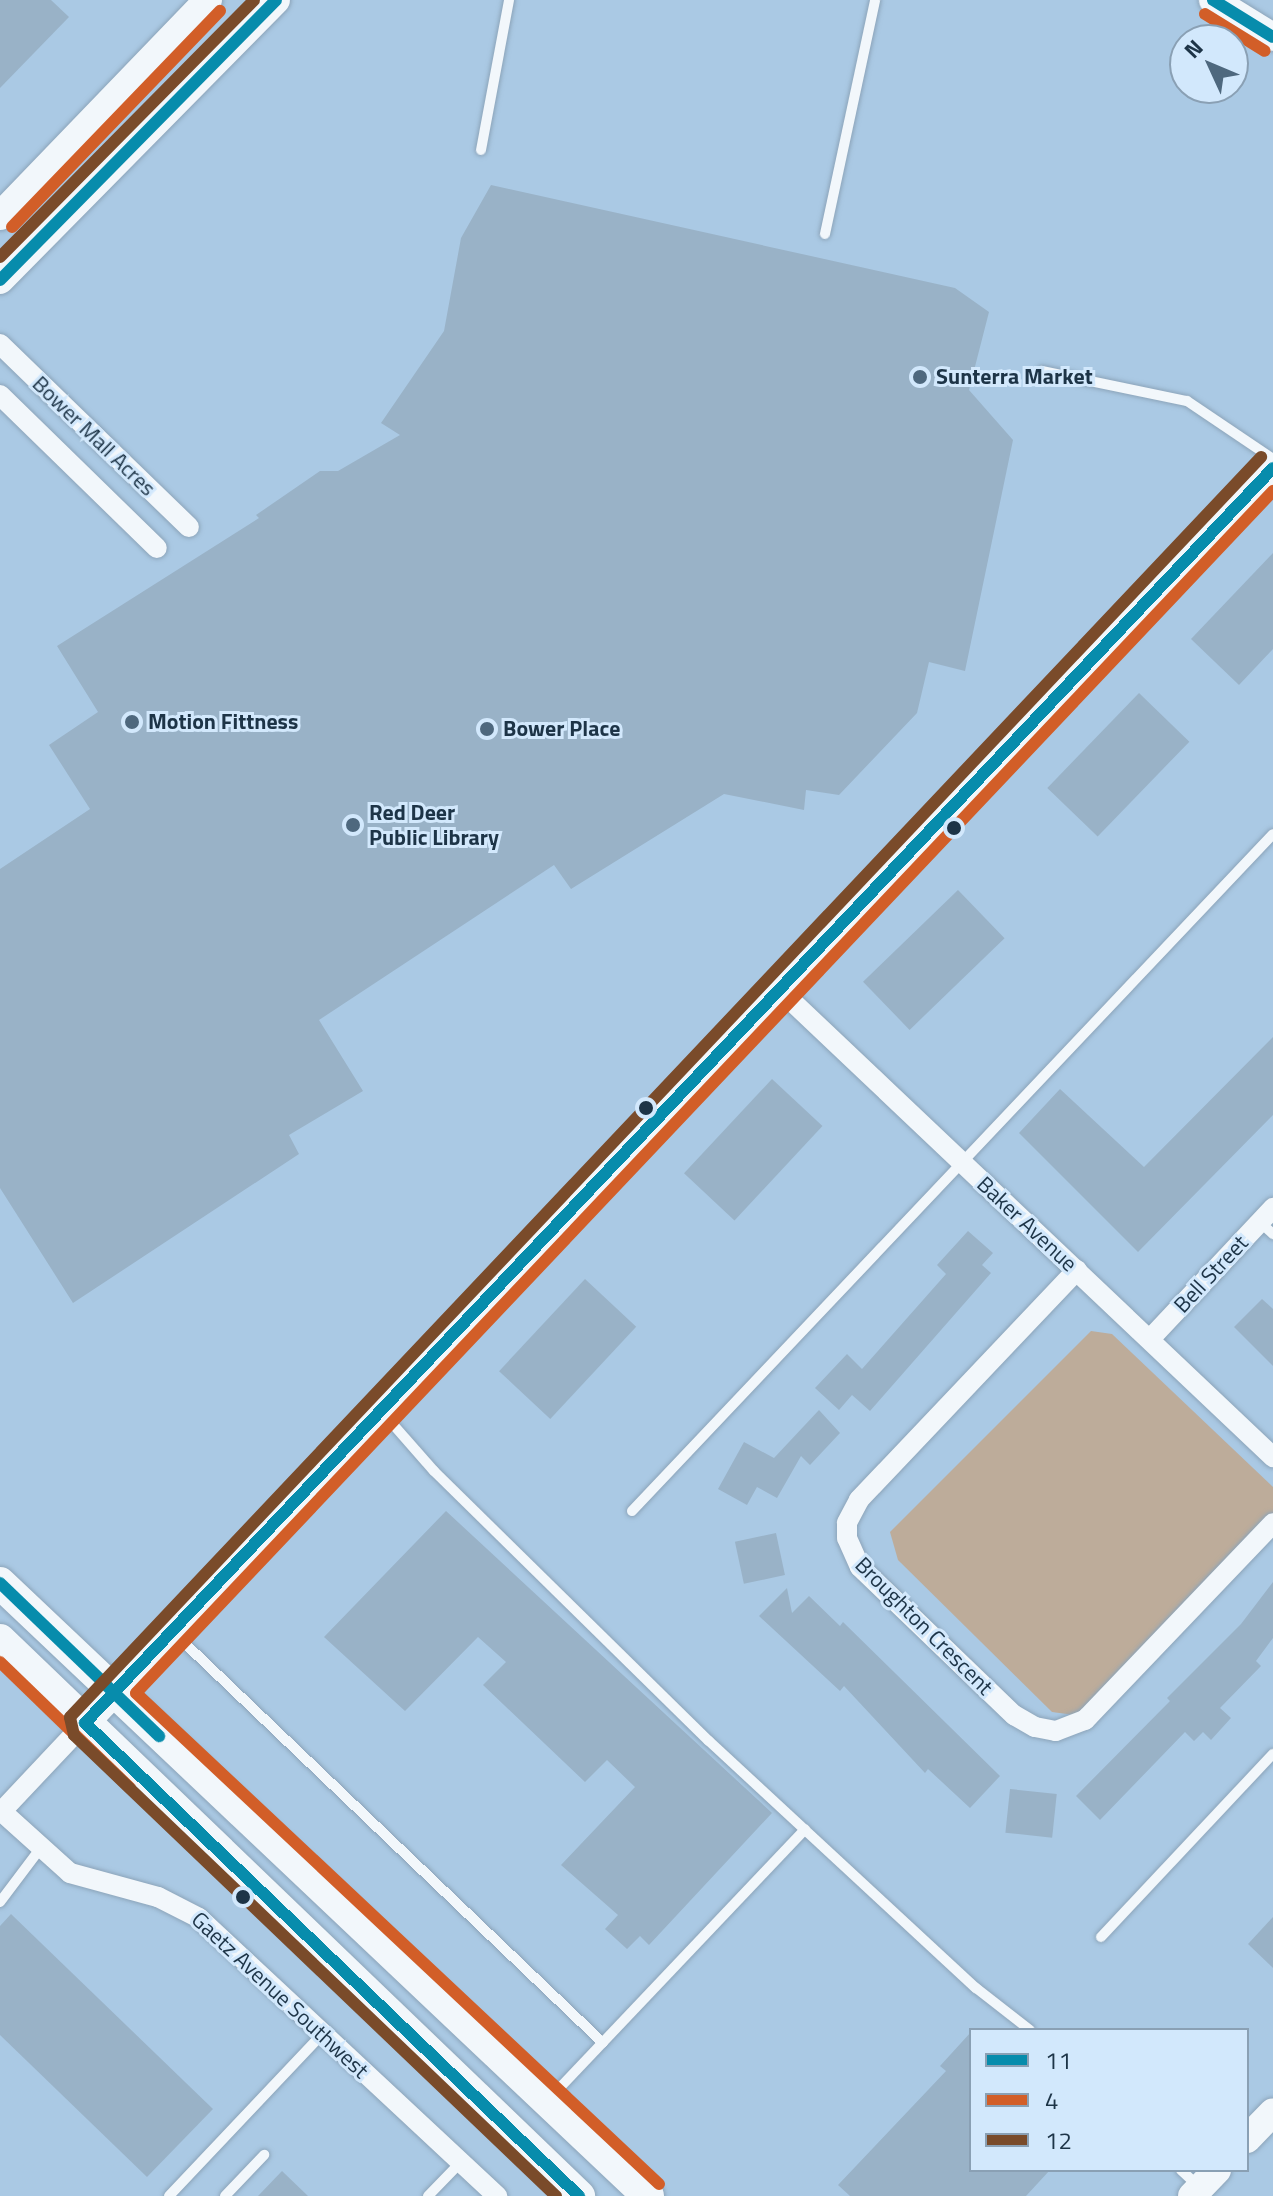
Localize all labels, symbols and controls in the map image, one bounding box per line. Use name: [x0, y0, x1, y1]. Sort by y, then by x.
north arrow: [1169, 24, 1249, 104]
text: N: [1176, 31, 1211, 66]
place label: Sunterra Market: [936, 364, 1093, 390]
marker: Sunterra Market: [911, 368, 929, 386]
street label: Bower Mall Acres: [27, 371, 161, 501]
place label: Motion Fittness: [148, 709, 298, 735]
marker: Motion Fittness: [123, 713, 141, 731]
place label: Bower Place: [503, 716, 620, 742]
marker: Bower Place: [478, 720, 496, 738]
place label: Red Deer Public Library: [369, 799, 499, 850]
marker: Red Deer Public Library: [344, 816, 362, 834]
unlabelled marker: [946, 820, 962, 836]
unlabelled marker: [638, 1100, 654, 1116]
street label: Baker Avenue: [971, 1171, 1083, 1277]
street label: Bell Street: [1168, 1230, 1254, 1318]
street label: Broughton Crescent: [850, 1552, 998, 1700]
unlabelled marker: [235, 1889, 251, 1905]
street label: Gaetz Avenue Southwest: [186, 1906, 374, 2084]
legend: [969, 2028, 1249, 2172]
text: 11: [1045, 2042, 1072, 2078]
text: 4: [1045, 2082, 1058, 2118]
text: 12: [1045, 2122, 1072, 2158]

